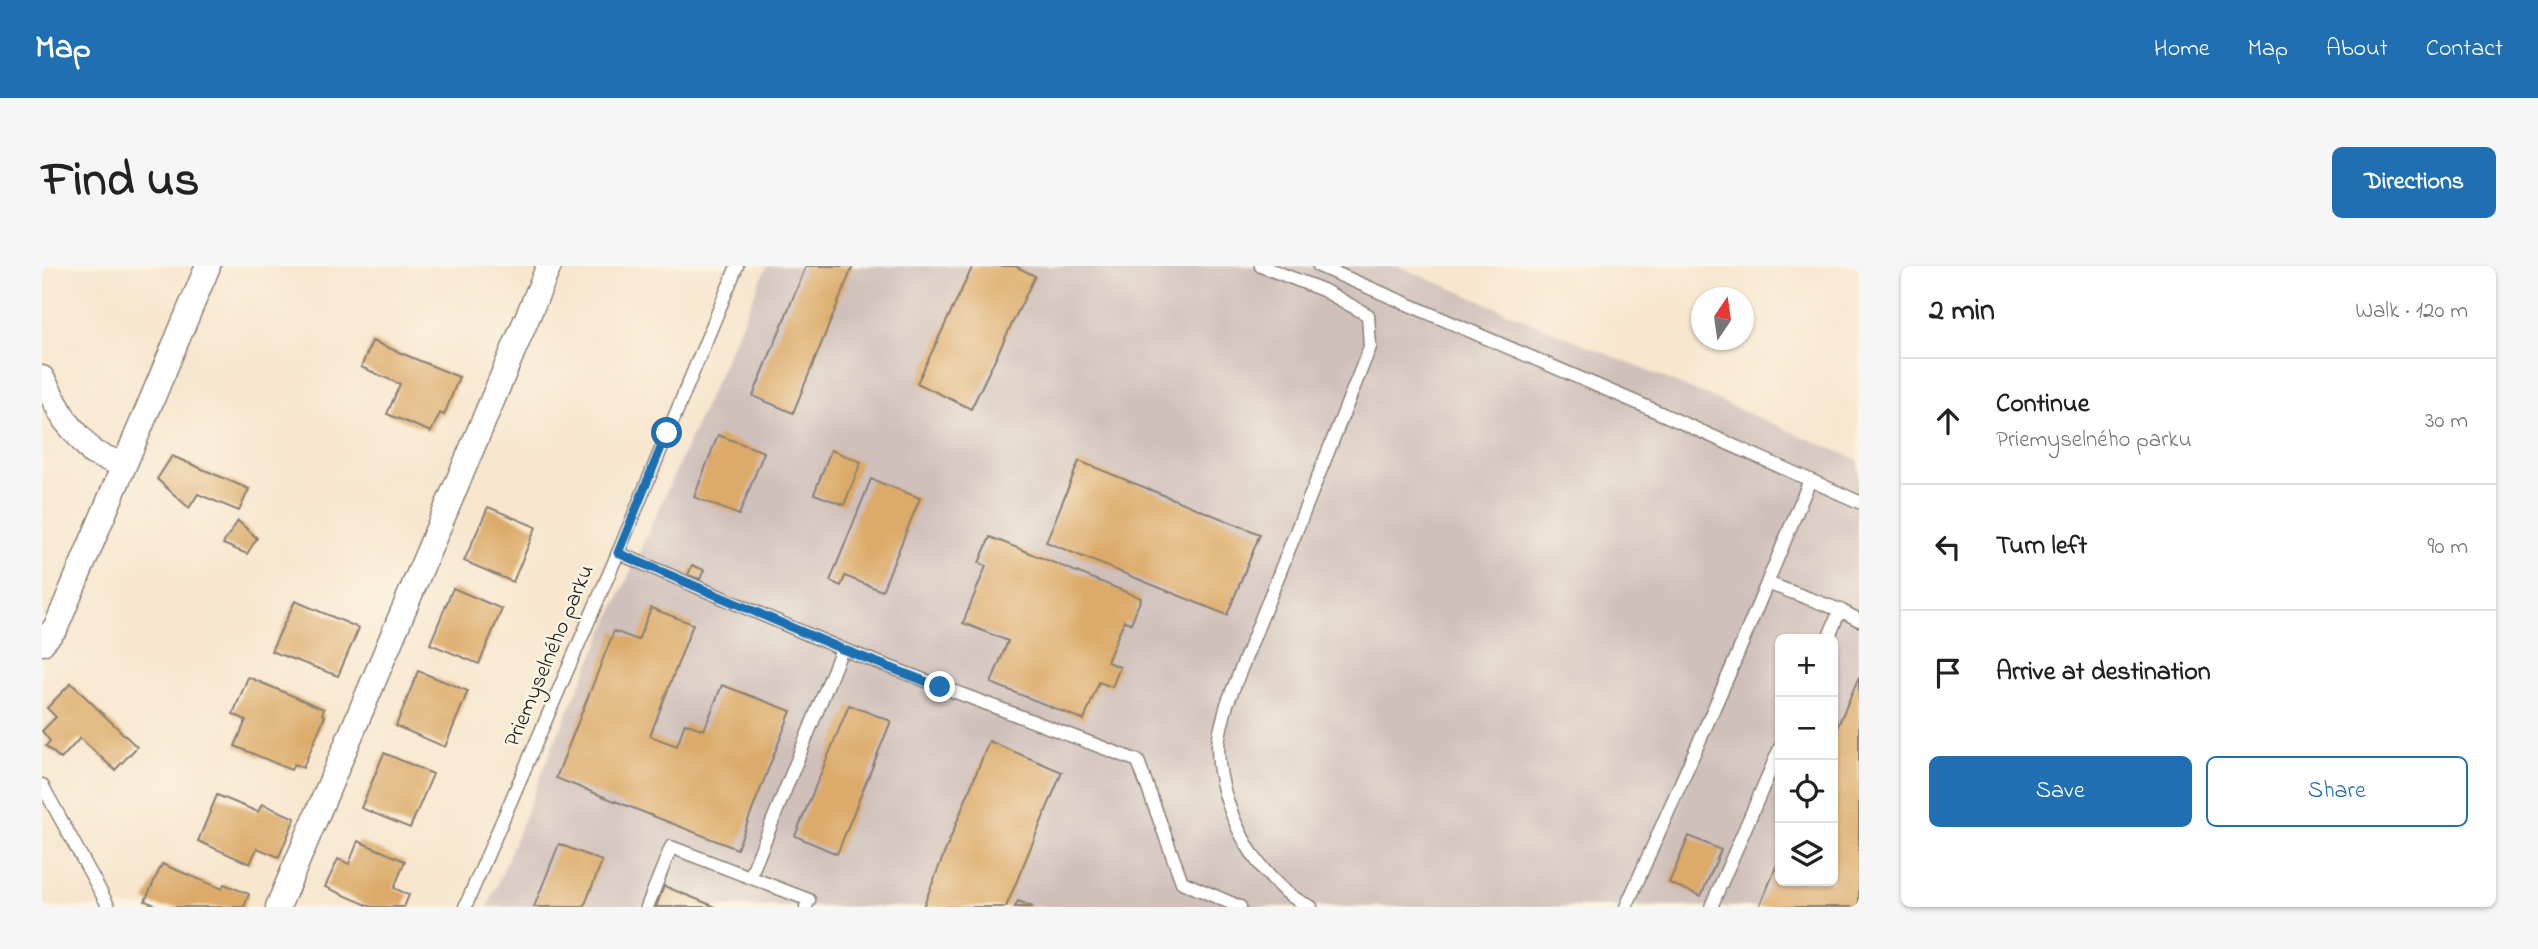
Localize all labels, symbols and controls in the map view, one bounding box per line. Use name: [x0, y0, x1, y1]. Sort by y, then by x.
text: Map: [35, 25, 91, 73]
text: Home: [2154, 32, 2210, 67]
text: Map: [2248, 32, 2288, 67]
text: About: [2326, 32, 2388, 67]
text: Contact: [2426, 32, 2503, 67]
text: Find us: [42, 146, 199, 218]
button: Directions: [2332, 147, 2496, 218]
north arrow: [1691, 287, 1754, 350]
text: 2 min: [1929, 290, 1995, 334]
text: Walk · 120 m: [2355, 295, 2468, 328]
text: Continue: [1996, 386, 2089, 424]
icon: ahead: [1929, 402, 1967, 440]
text: 30 m: [2425, 405, 2468, 438]
route start: [651, 417, 682, 448]
text: Priemyselného parku: [1996, 424, 2192, 457]
icon: left: [1929, 528, 1967, 566]
text: Turn left: [1996, 528, 2087, 566]
text: 90 m: [2428, 531, 2468, 564]
street label: Priemyselného parku: [497, 560, 605, 753]
map controls: [1775, 634, 1838, 886]
button: +: [1775, 634, 1838, 697]
icon: arrive: [1929, 654, 1967, 692]
text: Arrive at destination: [1996, 654, 2211, 692]
route end: [924, 671, 955, 702]
button: −: [1775, 697, 1838, 760]
button: Save: [1929, 756, 2192, 827]
button: Share: [2206, 756, 2468, 827]
button: locate: [1775, 760, 1838, 823]
button: layers: [1775, 823, 1838, 886]

